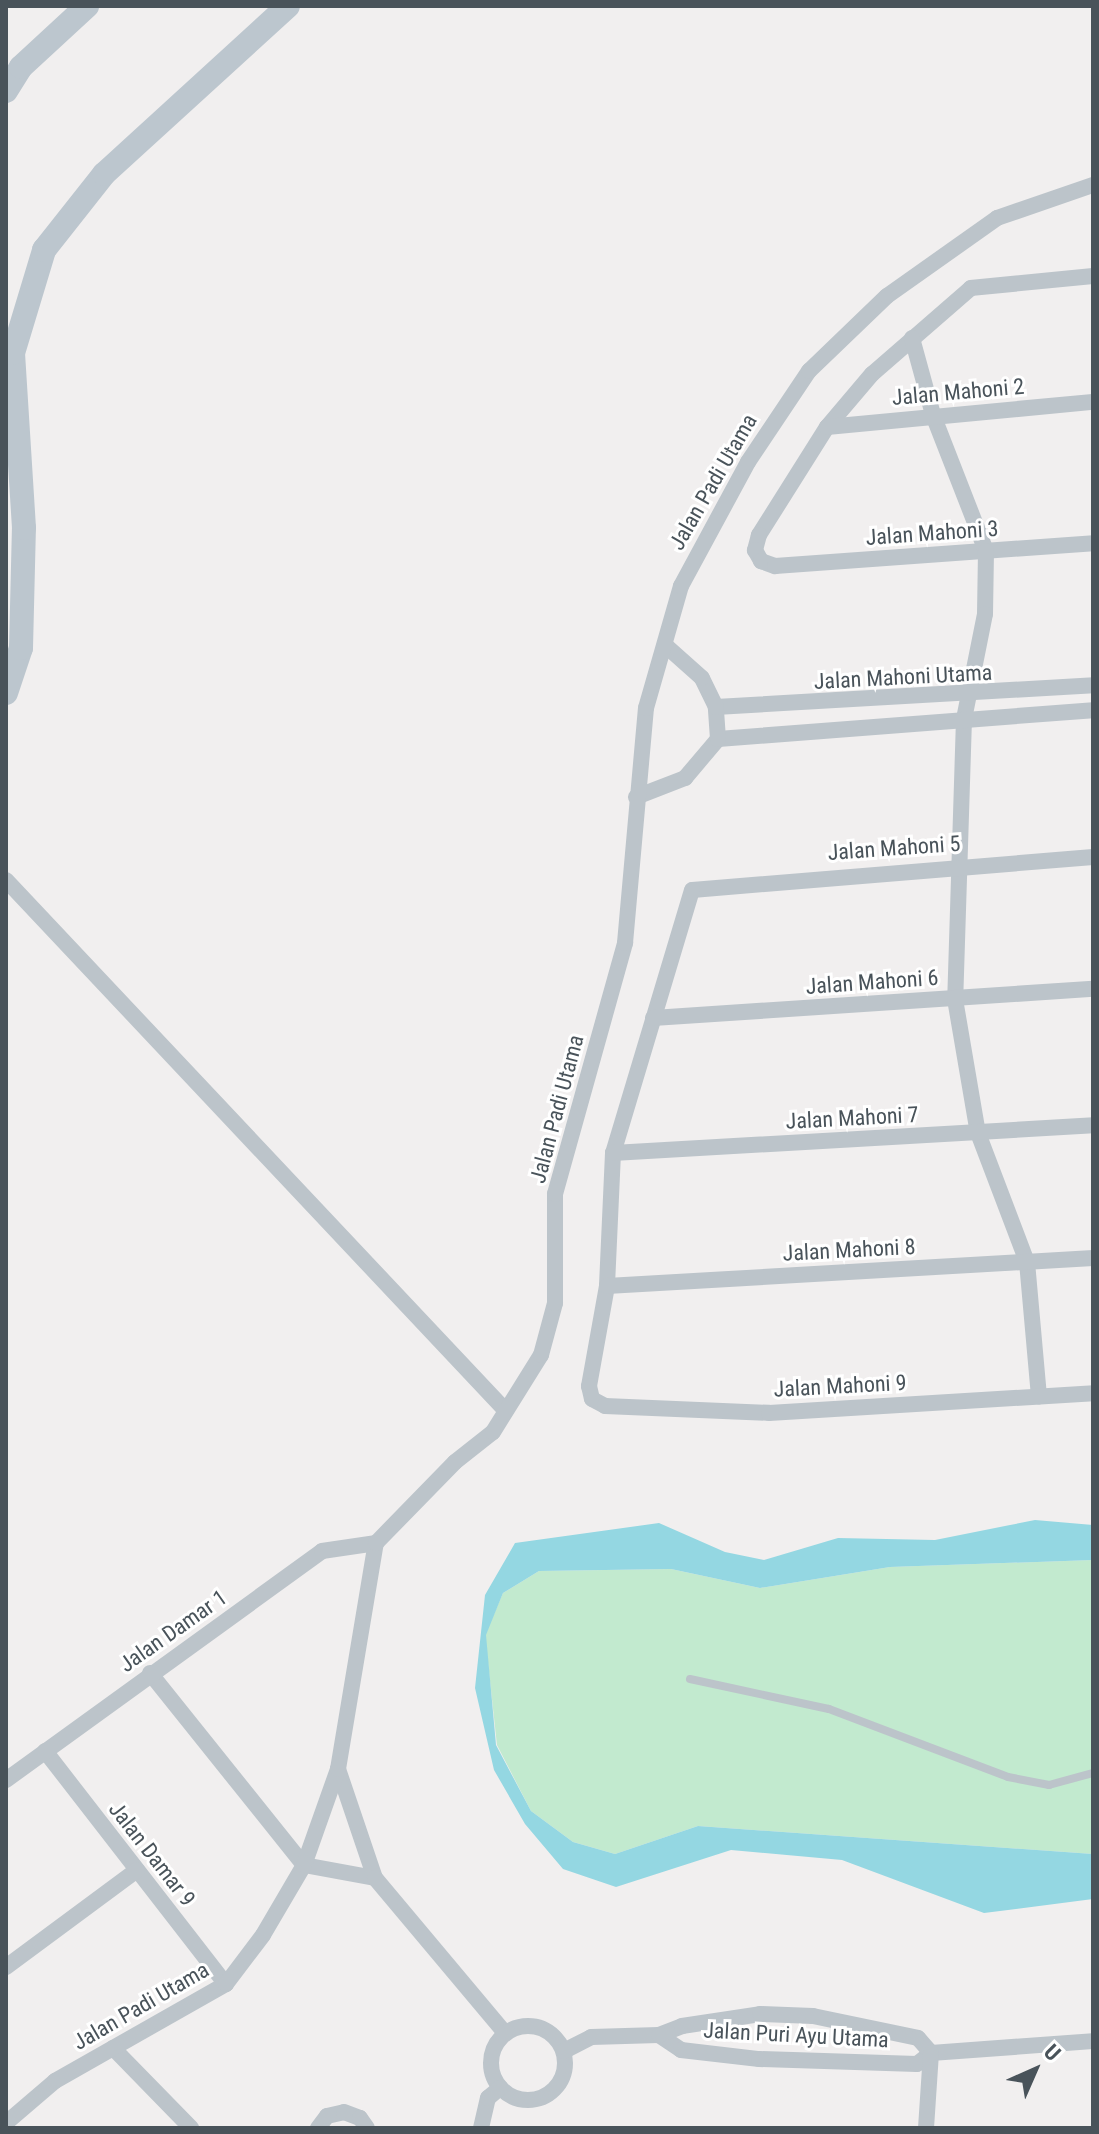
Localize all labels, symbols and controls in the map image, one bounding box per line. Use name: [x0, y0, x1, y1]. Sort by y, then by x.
street label: Jalan Mahoni 2: [891, 373, 1025, 411]
street label: Jalan Padi Utama: [663, 409, 763, 555]
street label: Jalan Mahoni 3: [865, 515, 999, 551]
street label: Jalan Mahoni Utama: [813, 659, 993, 695]
street label: Jalan Mahoni 5: [827, 830, 961, 866]
street label: Jalan Mahoni 6: [805, 964, 939, 1000]
street label: Jalan Padi Utama: [525, 1032, 589, 1186]
street label: Jalan Mahoni 7: [785, 1101, 919, 1135]
street label: Jalan Mahoni 8: [782, 1233, 916, 1267]
street label: Jalan Mahoni 9: [773, 1369, 907, 1403]
street label: Jalan Damar 1: [114, 1584, 232, 1678]
street label: Jalan Damar 9: [103, 1797, 201, 1911]
street label: Jalan Padi Utama: [68, 1956, 214, 2056]
street label: Jalan Puri Ayu Utama: [703, 2017, 889, 2053]
north arrow: [995, 2030, 1075, 2110]
text: U: [1039, 2039, 1066, 2066]

